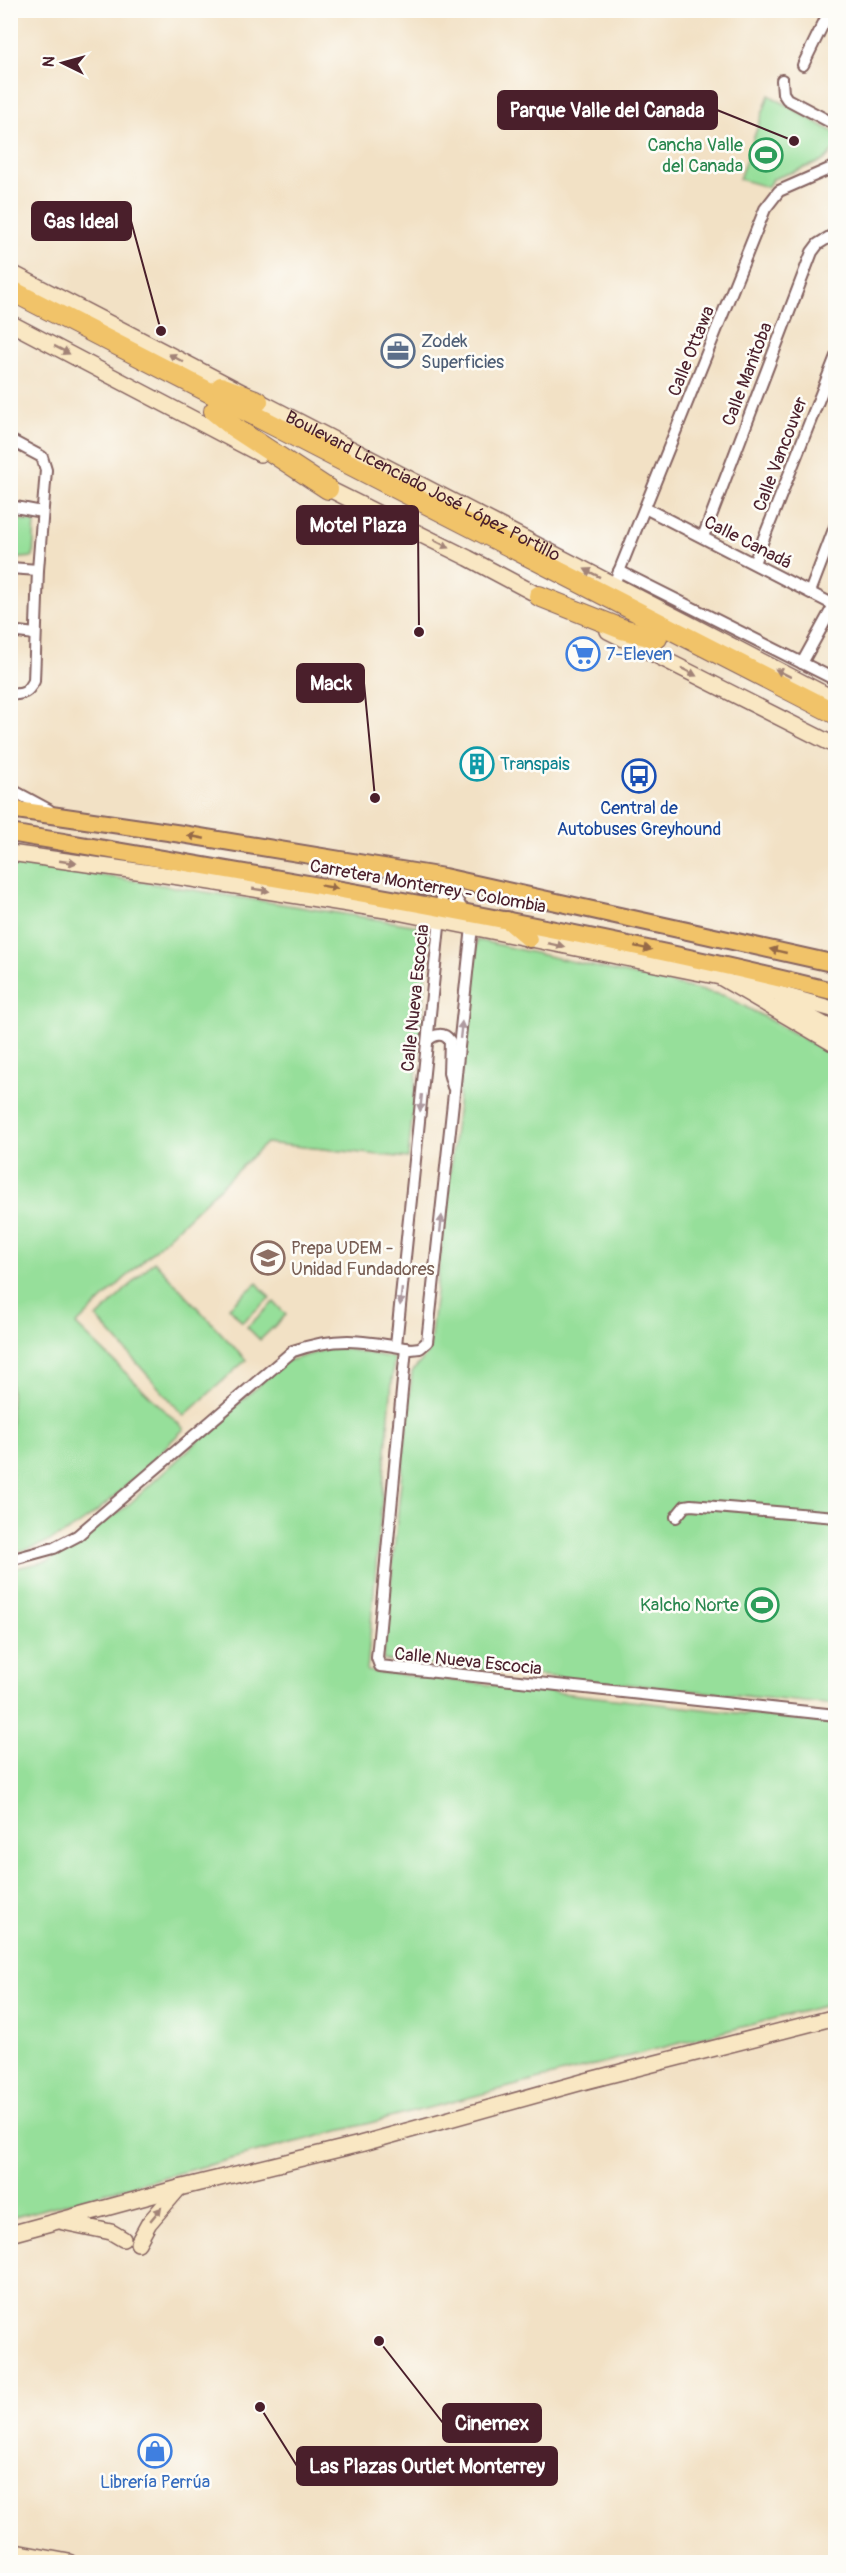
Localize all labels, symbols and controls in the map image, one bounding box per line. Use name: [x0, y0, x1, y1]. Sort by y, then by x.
north arrow: [33, 33, 93, 93]
text: N: [39, 55, 60, 68]
callout: Parque Valle del Canada: [498, 91, 717, 129]
text: Parque Valle del Canada: [509, 98, 705, 123]
place label: Cancha Valle del Canada: [647, 134, 743, 178]
sports icon: Cancha Valle del Canada: [748, 137, 784, 173]
callout: Gas Ideal: [32, 202, 131, 240]
text: Gas Ideal: [43, 209, 119, 234]
street label: Calle Ottawa: [663, 303, 720, 400]
street label: Calle Manitoba: [717, 319, 778, 429]
place label: Zodek Superficies: [421, 330, 504, 374]
office icon: Zodek Superficies: [380, 333, 416, 369]
one-way arrow: [54, 346, 71, 355]
one-way arrow: [168, 353, 185, 363]
street label: Calle Vancouver: [748, 393, 813, 515]
street label: Boulevard Licenciado José López Portillo: [281, 406, 564, 567]
callout: Motel Plaza: [297, 506, 418, 544]
street label: Calle Canadá: [700, 511, 796, 574]
text: Motel Plaza: [310, 513, 406, 538]
one-way arrow: [433, 540, 450, 549]
one-way arrow: [583, 568, 600, 578]
supermarket icon: 7-Eleven: [565, 636, 601, 672]
place label: 7-Eleven: [606, 643, 673, 666]
callout: Mack: [297, 664, 364, 702]
one-way arrow: [681, 668, 698, 677]
one-way arrow: [775, 668, 792, 678]
text: Mack: [310, 671, 353, 696]
building icon: Transpais: [459, 746, 495, 782]
place label: Transpais: [500, 753, 570, 776]
bus stop icon: Central de Autobuses Greyhound: [621, 758, 657, 794]
place label: Central de Autobuses Greyhound: [557, 797, 721, 841]
one-way arrow: [186, 832, 205, 841]
street label: Carretera Monterrey - Colombia: [308, 854, 548, 919]
one-way arrow: [59, 857, 78, 866]
one-way arrow: [320, 883, 339, 892]
one-way arrow: [252, 886, 271, 895]
street label: Calle Nueva Escocia: [396, 923, 435, 1073]
one-way arrow: [547, 940, 566, 950]
one-way arrow: [633, 943, 652, 953]
one-way arrow: [769, 945, 788, 955]
one-way arrow: [456, 1021, 466, 1040]
one-way arrow: [416, 1093, 426, 1112]
one-way arrow: [436, 1215, 446, 1234]
place label: Prepa UDEM - Unidad Fundadores: [291, 1237, 435, 1281]
school or university icon: Prepa UDEM - Unidad Fundadores: [250, 1240, 286, 1276]
one-way arrow: [396, 1287, 406, 1306]
sports icon: Kalcho Norte: [744, 1587, 780, 1623]
place label: Kalcho Norte: [640, 1594, 739, 1617]
street label: Calle Nueva Escocia: [393, 1642, 543, 1681]
one-way arrow: [150, 2206, 163, 2222]
callout: Cinemex: [443, 2404, 541, 2442]
text: Cinemex: [455, 2411, 529, 2436]
shop icon: Librería Perrúa: [137, 2433, 173, 2469]
callout: Las Plazas Outlet Monterrey: [297, 2447, 557, 2485]
text: Las Plazas Outlet Monterrey: [309, 2454, 545, 2479]
place label: Librería Perrúa: [100, 2471, 210, 2494]

